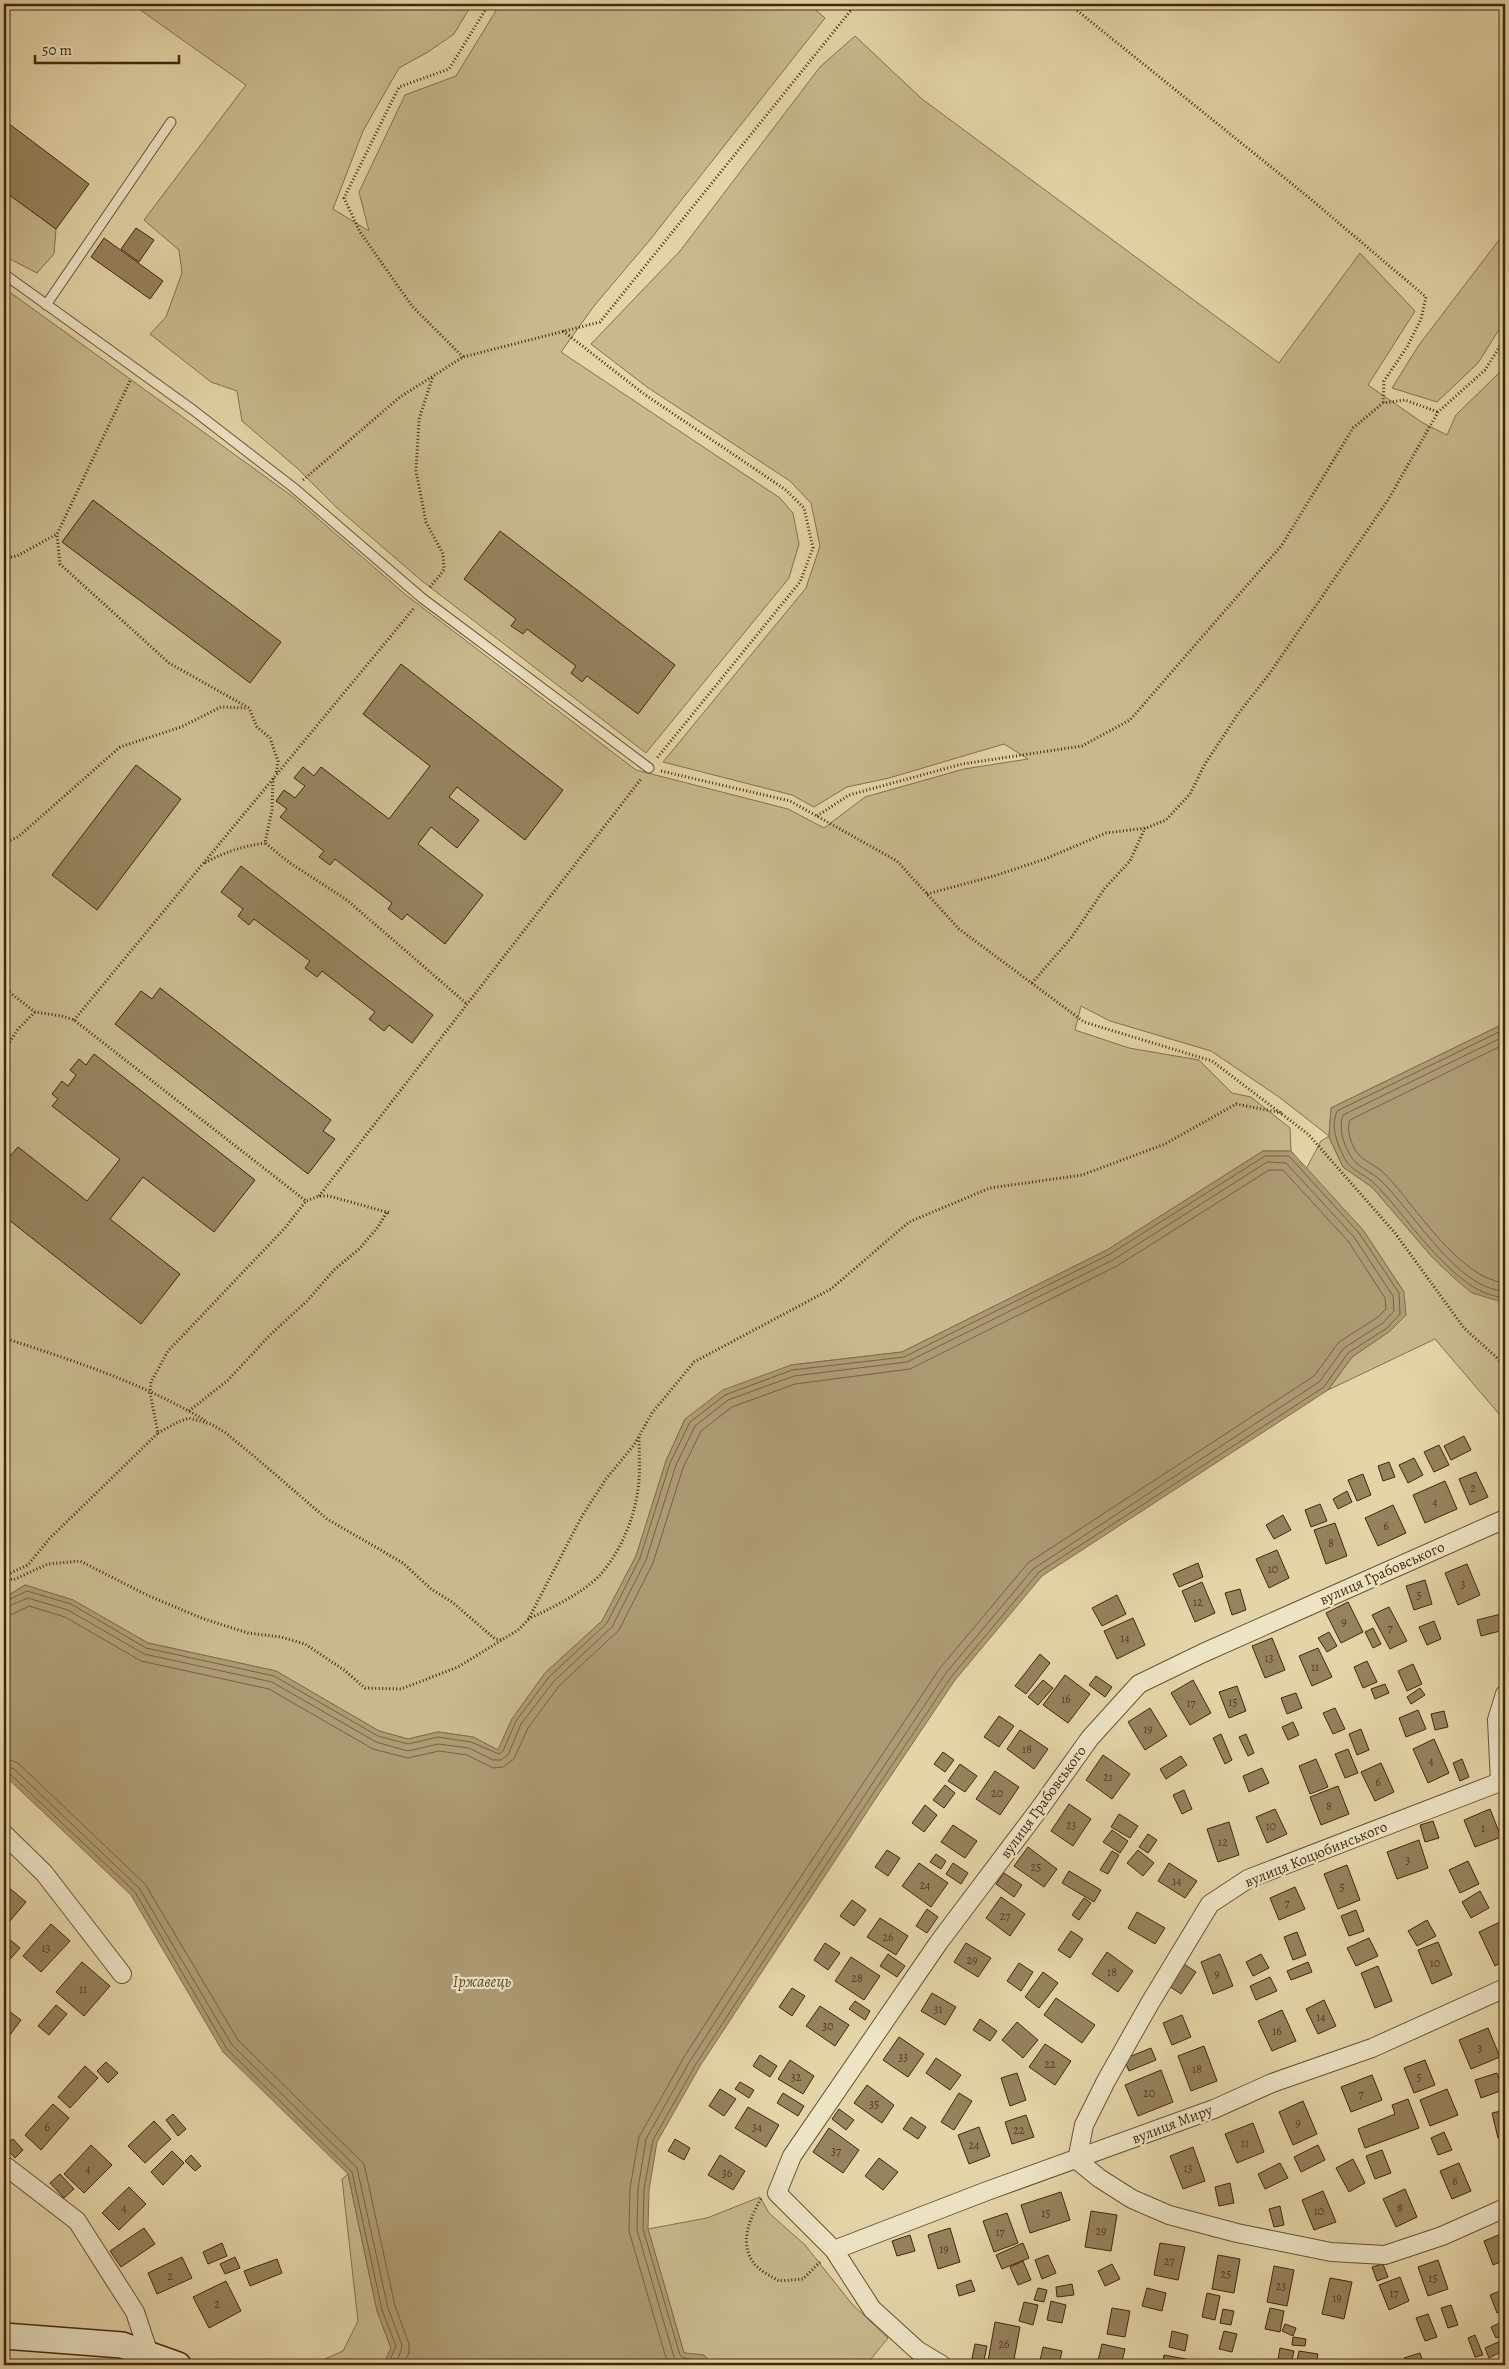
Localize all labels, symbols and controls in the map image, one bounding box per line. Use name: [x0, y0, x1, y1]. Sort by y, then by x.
scale bar: [35, 32, 179, 64]
text: 50 m: [42, 40, 72, 60]
house number: 2: [1470, 1480, 1476, 1496]
house number: 4: [1432, 1494, 1438, 1510]
house number: 6: [1383, 1518, 1389, 1534]
house number: 8: [1328, 1535, 1334, 1551]
street label: вулиця Грабовського: [1316, 1536, 1448, 1610]
house number: 10: [1268, 1561, 1278, 1577]
house number: 3: [1461, 1576, 1466, 1592]
house number: 5: [1416, 1587, 1422, 1603]
house number: 12: [1193, 1594, 1203, 1610]
house number: 9: [1341, 1614, 1347, 1630]
house number: 7: [1387, 1620, 1393, 1636]
house number: 14: [1120, 1630, 1130, 1646]
house number: 13: [1264, 1650, 1274, 1666]
house number: 11: [1311, 1659, 1319, 1675]
house number: 16: [1061, 1691, 1071, 1707]
house number: 15: [1228, 1694, 1238, 1710]
house number: 17: [1186, 1695, 1197, 1711]
house number: 19: [1143, 1721, 1153, 1737]
house number: 18: [1022, 1741, 1032, 1757]
street label: вулиця Грабовського: [995, 1742, 1091, 1862]
house number: 4: [1428, 1753, 1434, 1769]
house number: 21: [1103, 1769, 1113, 1785]
house number: 6: [1375, 1774, 1381, 1790]
house number: 20: [991, 1785, 1003, 1801]
house number: 8: [1326, 1798, 1332, 1814]
street label: вулиця Коцюбинського: [1242, 1816, 1390, 1892]
house number: 23: [1066, 1817, 1076, 1833]
house number: 10: [1266, 1818, 1276, 1834]
house number: 1: [1481, 1820, 1485, 1836]
house number: 12: [1218, 1834, 1228, 1850]
house number: 3: [1406, 1852, 1411, 1868]
house number: 25: [1031, 1859, 1041, 1875]
house number: 14: [1172, 1873, 1182, 1889]
house number: 24: [919, 1877, 931, 1893]
house number: 5: [1339, 1879, 1345, 1895]
house number: 7: [1284, 1895, 1290, 1911]
house number: 27: [1000, 1908, 1011, 1924]
house number: 26: [882, 1929, 894, 1945]
house number: 13: [41, 1940, 51, 1956]
house number: 29: [966, 1952, 978, 1968]
house number: 10: [1430, 1955, 1440, 1971]
house number: 18: [1107, 1964, 1117, 1980]
house number: 9: [1214, 1966, 1220, 1982]
house number: 28: [851, 1970, 863, 1986]
water label: Іржавець: [453, 1971, 512, 1993]
house number: 11: [79, 1981, 87, 1997]
house number: 31: [933, 2001, 943, 2017]
house number: 14: [1316, 2009, 1326, 2025]
house number: 30: [822, 2018, 834, 2034]
house number: 16: [1272, 2023, 1282, 2039]
house number: 3: [1478, 2040, 1483, 2056]
house number: 33: [898, 2049, 908, 2065]
house number: 22: [1044, 2056, 1056, 2072]
house number: 18: [1192, 2061, 1202, 2077]
house number: 32: [791, 2069, 802, 2085]
house number: 5: [1416, 2069, 1422, 2085]
house number: 20: [1143, 2085, 1155, 2101]
house number: 7: [1358, 2086, 1364, 2102]
house number: 35: [869, 2096, 879, 2112]
street label: вулиця Миру: [1129, 2099, 1215, 2148]
house number: 9: [1295, 2115, 1301, 2131]
house number: 6: [44, 2119, 50, 2135]
house number: 34: [752, 2119, 763, 2135]
house number: 22: [1013, 2122, 1025, 2138]
house number: 11: [1241, 2135, 1249, 2151]
house number: 24: [968, 2137, 980, 2153]
house number: 37: [831, 2143, 842, 2159]
house number: 13: [1183, 2160, 1193, 2176]
house number: 4: [85, 2161, 91, 2177]
house number: 36: [722, 2165, 733, 2181]
house number: 6: [1452, 2173, 1458, 2189]
house number: 4: [121, 2200, 127, 2216]
house number: 8: [1397, 2200, 1403, 2216]
house number: 10: [1314, 2203, 1324, 2219]
house number: 15: [1041, 2205, 1051, 2221]
house number: 29: [1095, 2223, 1107, 2239]
house number: 17: [995, 2224, 1006, 2240]
house number: 19: [939, 2241, 949, 2257]
house number: 27: [1164, 2253, 1175, 2269]
house number: 25: [1221, 2266, 1231, 2282]
house number: 2: [167, 2268, 173, 2284]
house number: 15: [1428, 2270, 1438, 2286]
house number: 23: [1276, 2278, 1286, 2294]
house number: 17: [1389, 2285, 1400, 2301]
house number: 19: [1332, 2290, 1342, 2306]
house number: 2: [214, 2296, 220, 2312]
house number: 26: [998, 2336, 1010, 2352]

